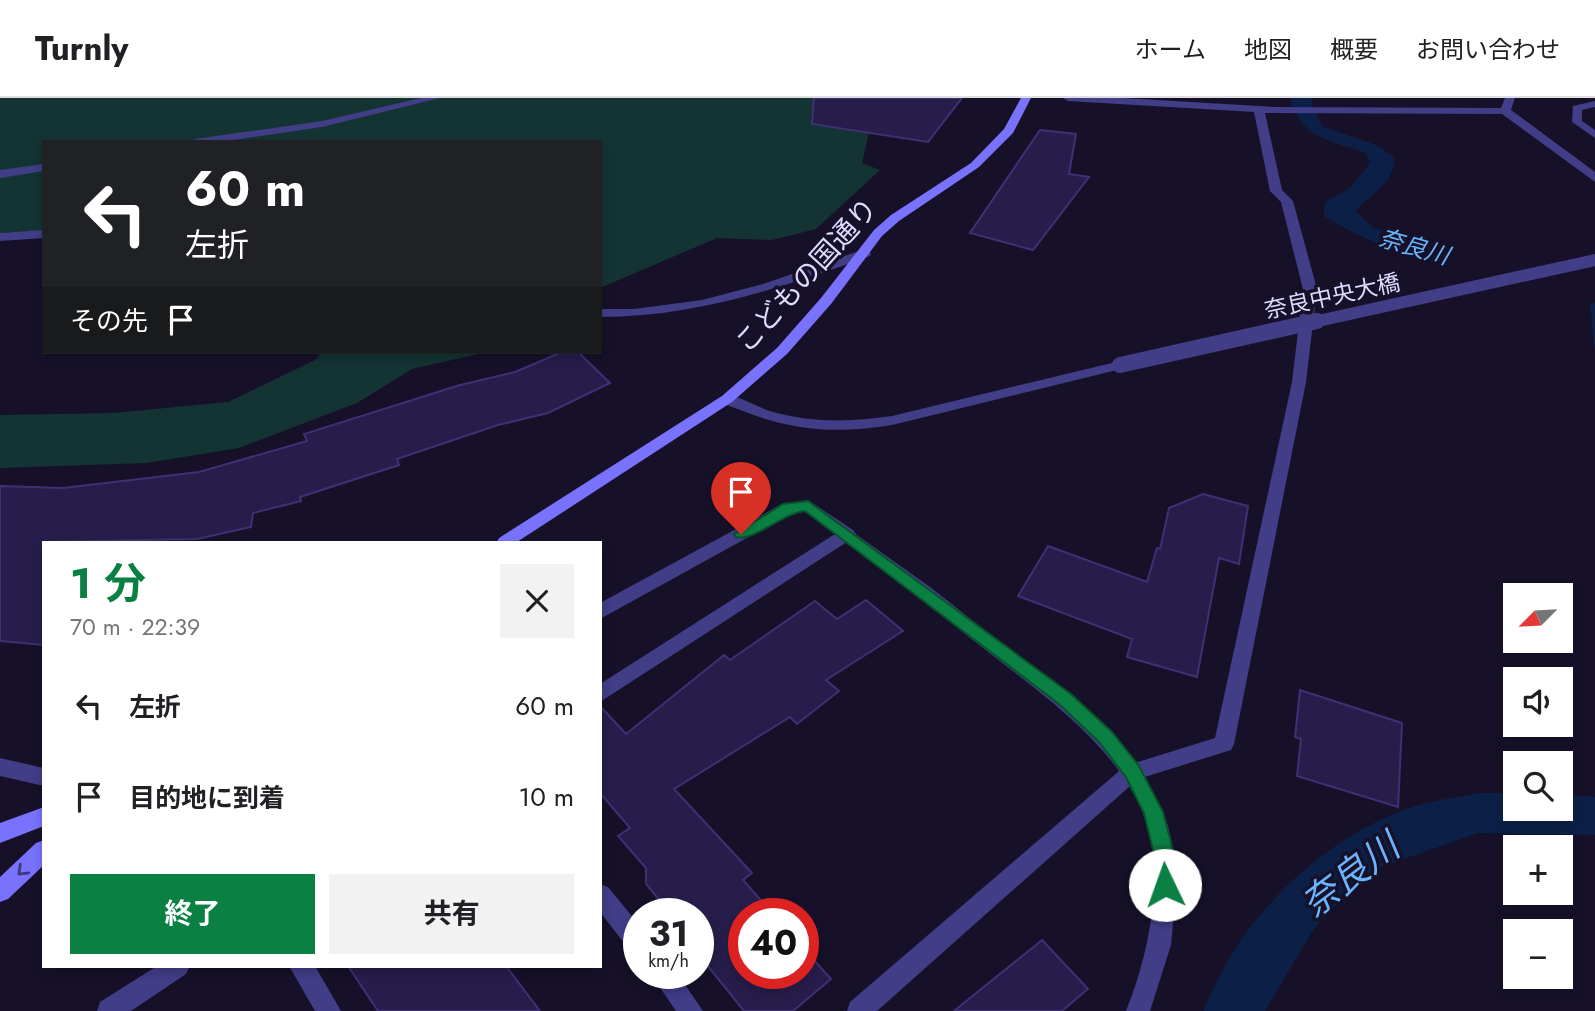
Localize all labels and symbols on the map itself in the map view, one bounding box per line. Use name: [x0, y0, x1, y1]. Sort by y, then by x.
street label: こどもの国通り: [726, 189, 887, 362]
water label: 奈良川: [1375, 220, 1456, 274]
street label: 奈良中央大橋: [1261, 265, 1403, 327]
pin: [711, 462, 771, 534]
north arrow: [1503, 583, 1573, 653]
water label: 奈良川: [1289, 818, 1414, 930]
position arrow: [1128, 848, 1202, 922]
one-way arrow: [17, 863, 30, 876]
speed limit sign: 40: [728, 898, 819, 989]

